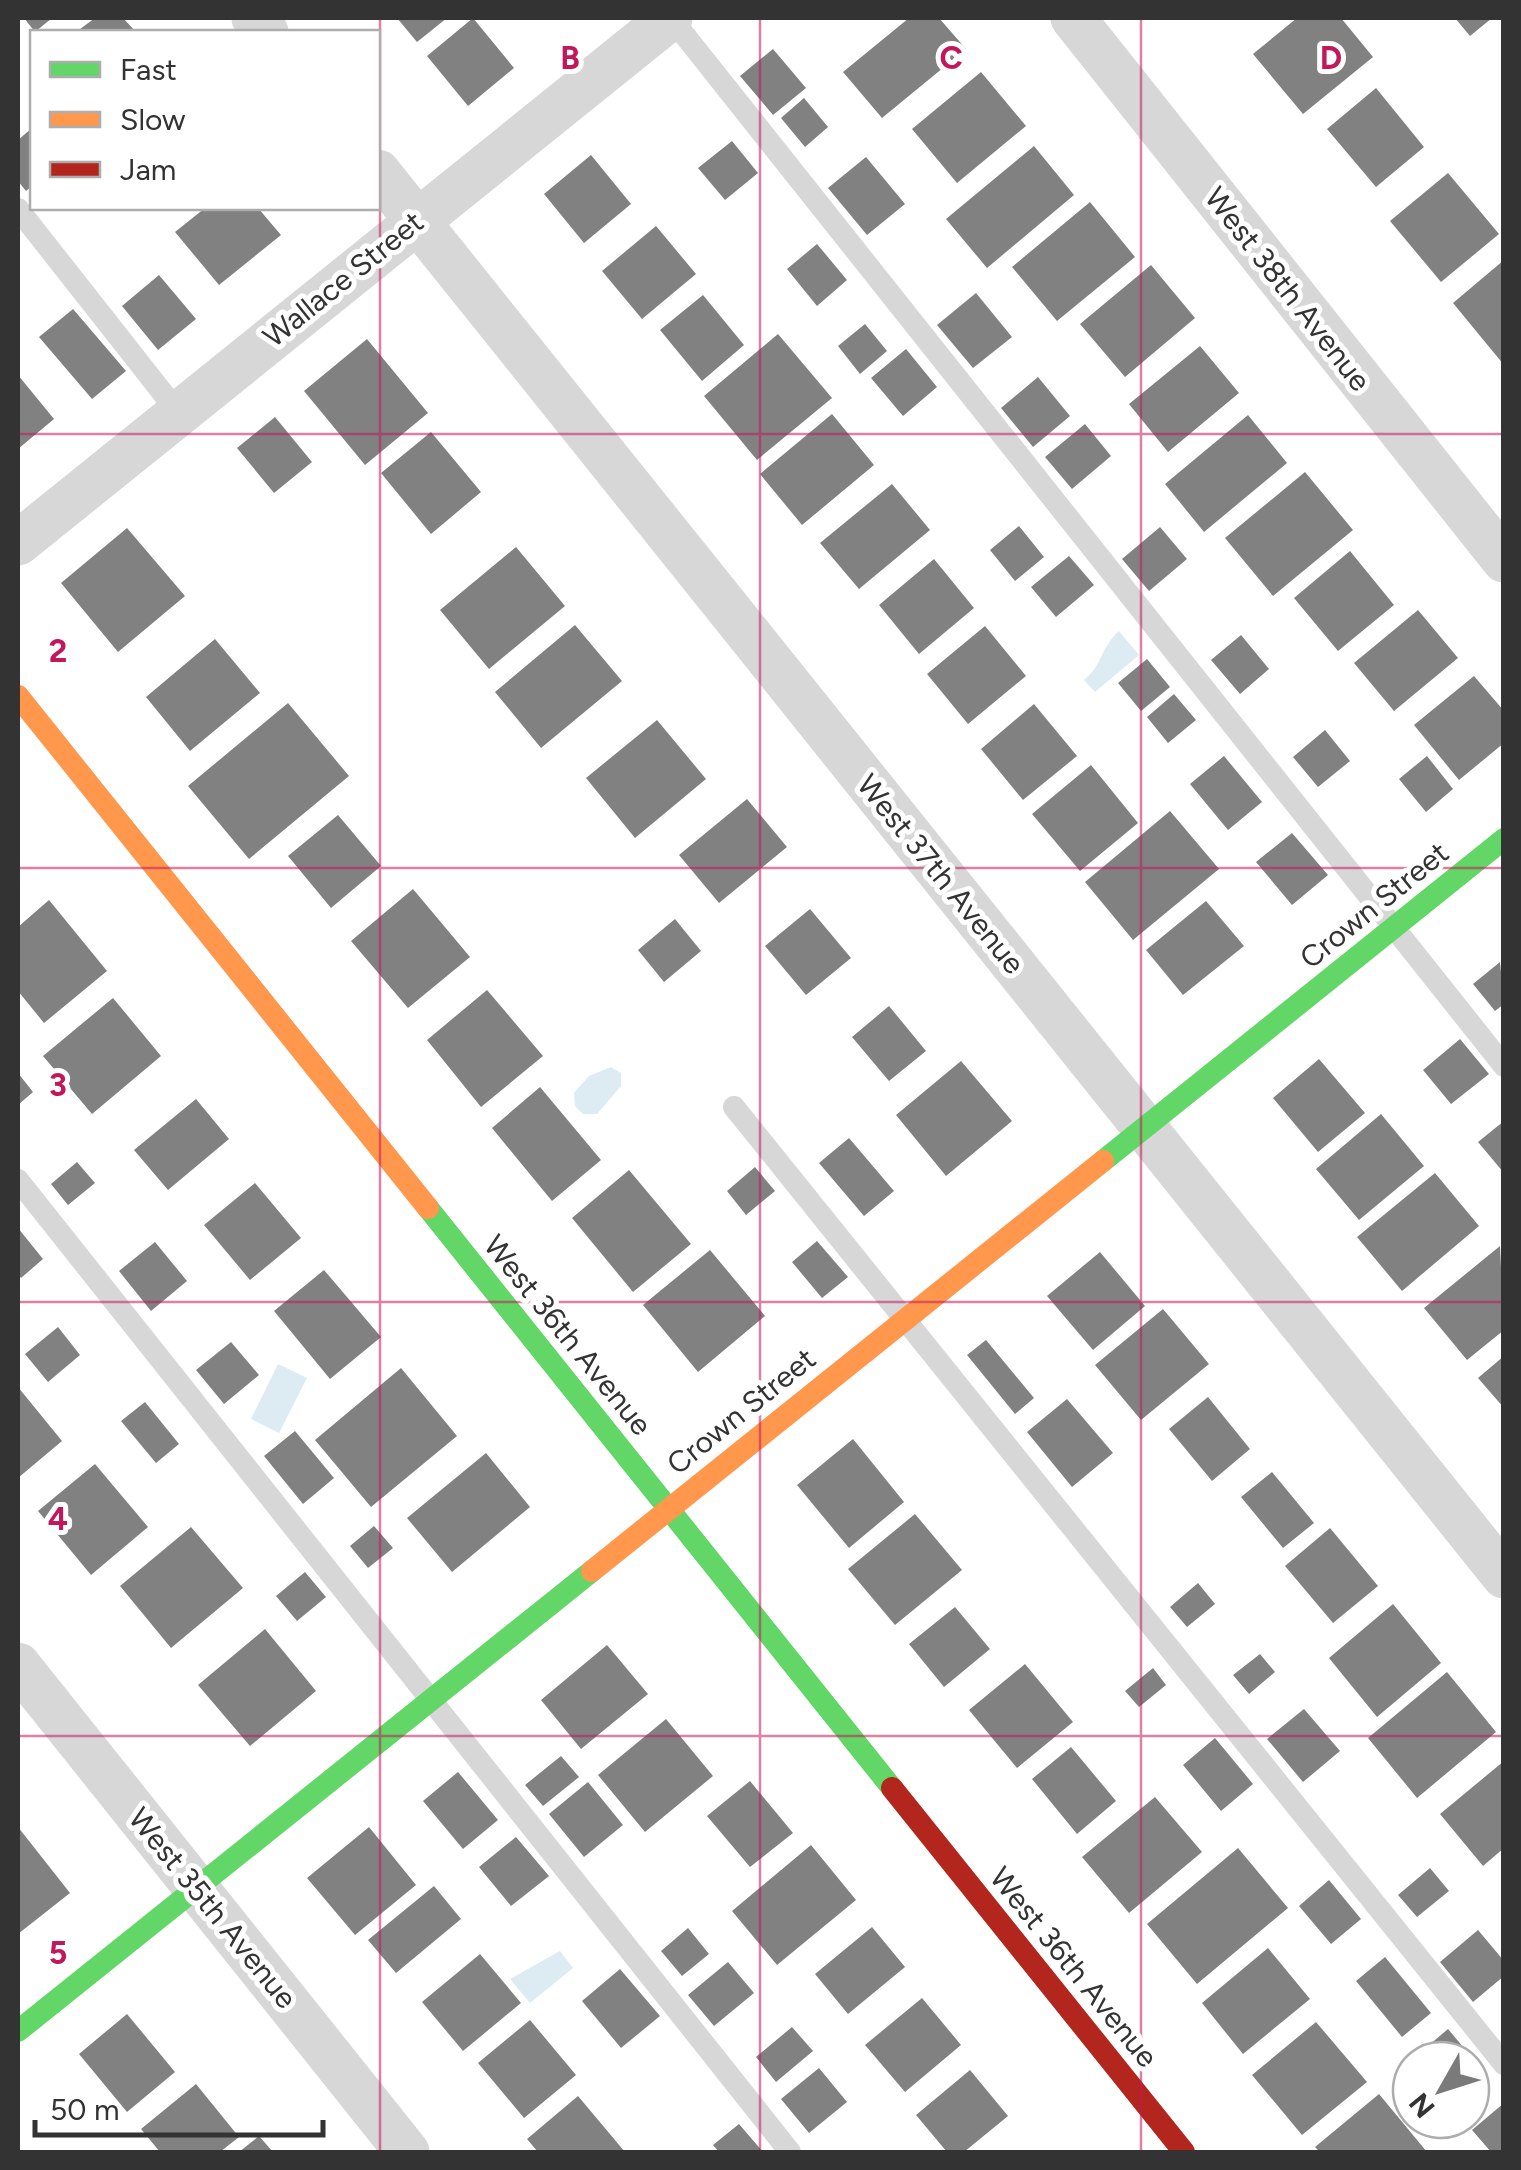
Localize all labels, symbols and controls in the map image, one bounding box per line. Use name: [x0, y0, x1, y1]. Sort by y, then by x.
legend: [30, 30, 380, 210]
text: B: [560, 39, 580, 77]
text: C: [939, 39, 963, 77]
text: D: [1320, 39, 1342, 77]
text: Fast: [120, 51, 177, 88]
text: Slow: [120, 101, 186, 138]
text: Jam: [120, 151, 176, 188]
street label: West 38th Avenue: [1197, 180, 1379, 398]
street label: Wallace Street: [255, 203, 431, 355]
text: 2: [49, 632, 67, 670]
street label: West 37th Avenue: [849, 767, 1033, 981]
street label: Crown Street: [1292, 834, 1456, 976]
text: 3: [49, 1066, 67, 1104]
street label: West 36th Avenue: [476, 1227, 660, 1443]
street label: Crown Street: [659, 1340, 823, 1482]
text: 4: [48, 1500, 68, 1538]
street label: West 35th Avenue: [121, 1800, 305, 2016]
street label: West 36th Avenue: [982, 1859, 1166, 2075]
text: 5: [49, 1934, 67, 1972]
north arrow: [1391, 2040, 1491, 2140]
scale bar: [35, 2075, 322, 2137]
text: N: [1402, 2087, 1442, 2125]
text: 50 m: [50, 2091, 119, 2128]

